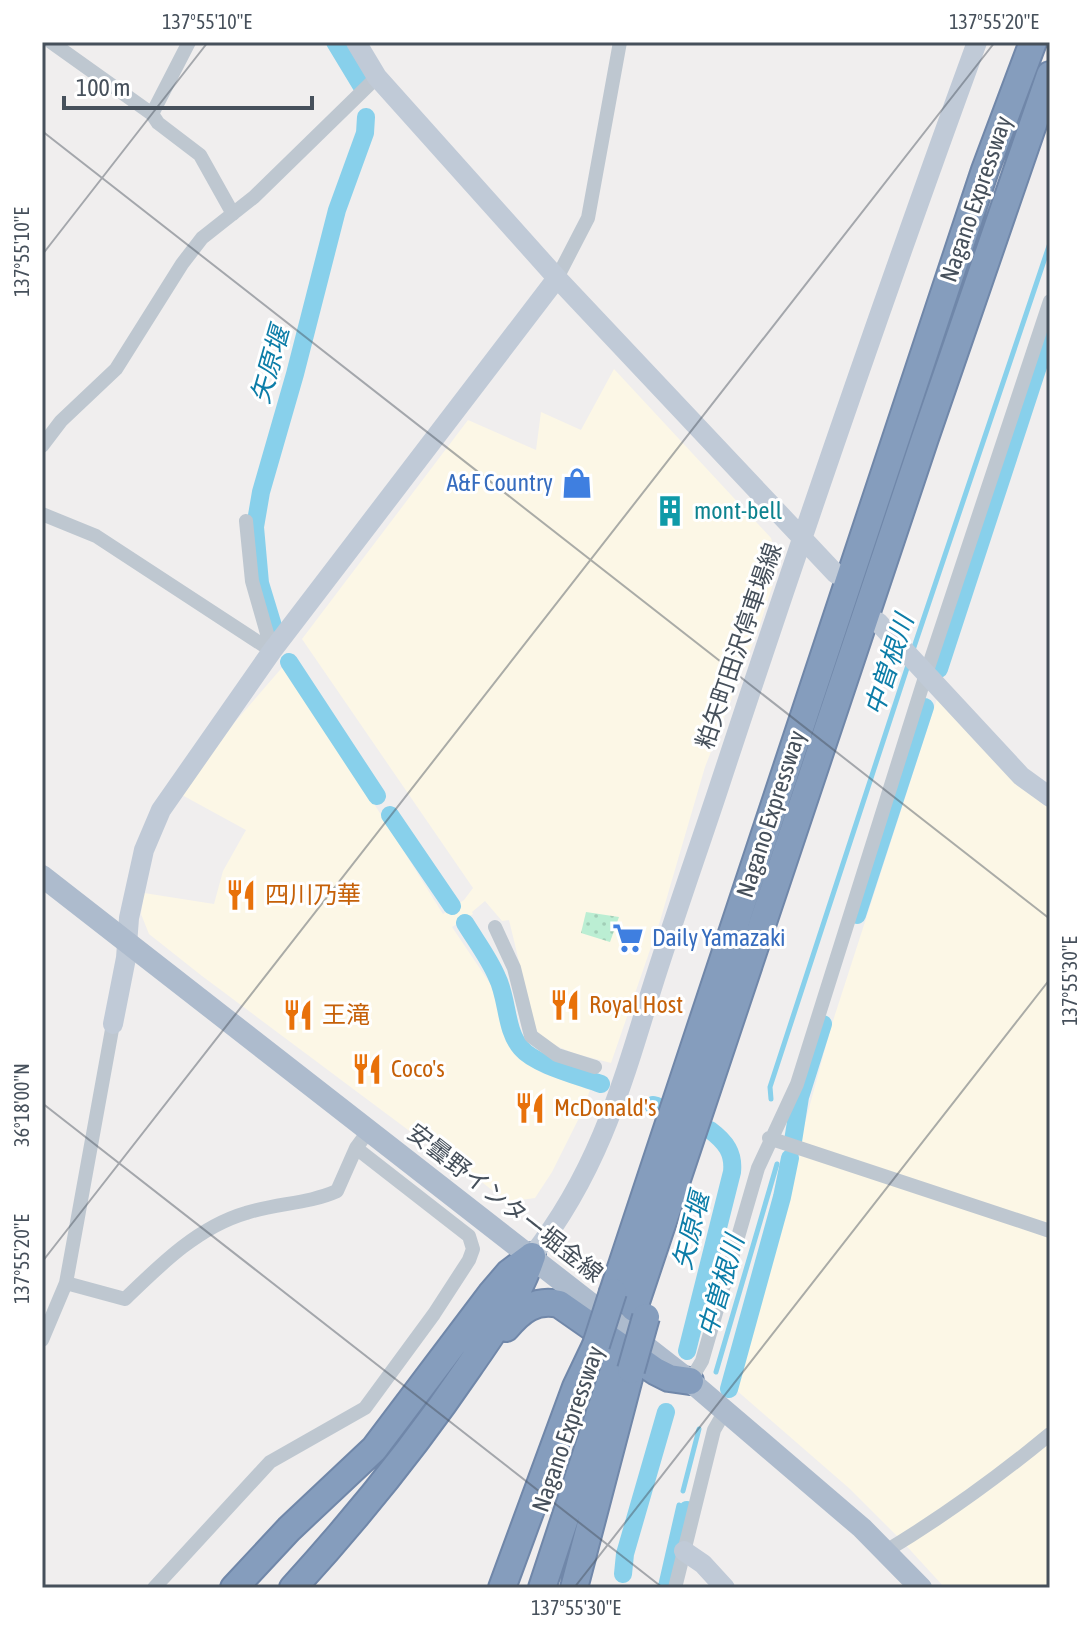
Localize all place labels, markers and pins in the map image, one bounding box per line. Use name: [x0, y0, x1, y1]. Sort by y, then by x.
shop icon: A&F Country: [560, 466, 594, 500]
place label: A&F Country: [447, 469, 553, 496]
building icon: mont-bell: [653, 494, 687, 528]
place label: mont-bell: [694, 497, 783, 524]
restaurant icon: 四川乃華: [224, 878, 258, 912]
place label: 四川乃華: [265, 881, 361, 908]
supermarket icon: Daily Yamazaki: [611, 921, 645, 955]
place label: Daily Yamazaki: [652, 924, 785, 951]
restaurant icon: Royal Host: [548, 988, 582, 1022]
place label: Royal Host: [589, 991, 683, 1018]
restaurant icon: 王滝: [281, 998, 315, 1032]
place label: 王滝: [322, 1001, 370, 1028]
restaurant icon: Coco's: [350, 1052, 384, 1086]
place label: Coco's: [391, 1055, 445, 1082]
restaurant icon: McDonald's: [513, 1091, 547, 1125]
place label: McDonald's: [554, 1094, 656, 1121]

